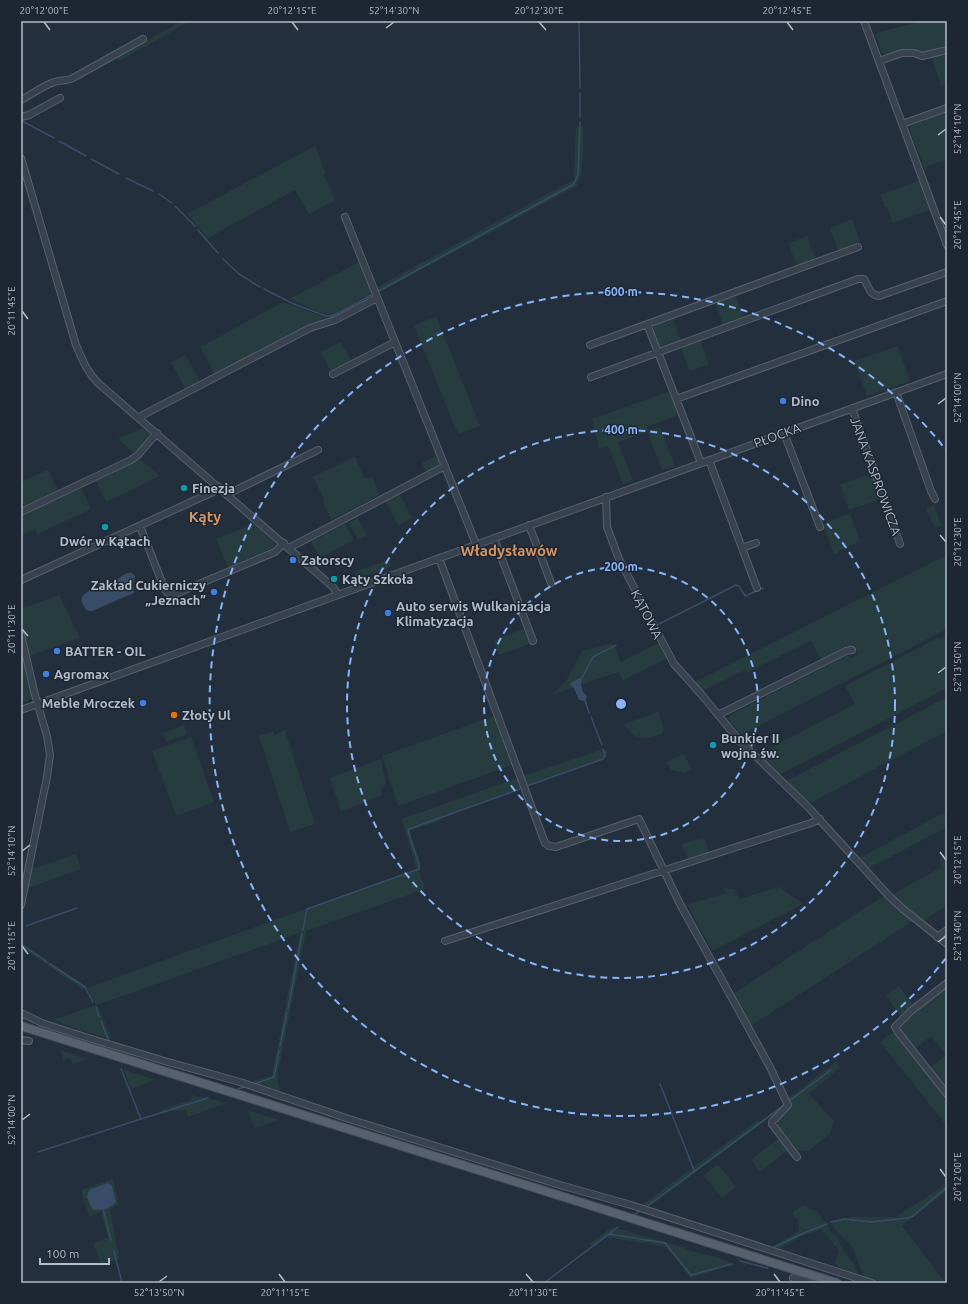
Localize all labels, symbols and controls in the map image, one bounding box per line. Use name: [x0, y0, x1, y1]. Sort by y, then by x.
text: 20°12'00"E: [19, 5, 69, 16]
text: 20°12'15"E: [267, 5, 317, 16]
text: 52°14'30"N: [369, 5, 419, 16]
text: 20°12'30"E: [514, 5, 564, 16]
text: 20°12'45"E: [762, 5, 812, 16]
text: 52°14'10"N: [952, 104, 963, 154]
text: 20°12'45"E: [952, 200, 963, 250]
text: 600 m: [604, 285, 638, 298]
text: 20°11'45"E: [6, 286, 17, 336]
text: 52°14'00"N: [952, 373, 963, 423]
place label: Dino: [791, 394, 820, 408]
marker: Dino: [778, 396, 788, 406]
street label: JANA KASPROWICZA: [848, 415, 904, 538]
street label: PŁOCKA: [752, 420, 803, 450]
text: 400 m: [604, 423, 638, 436]
place label: Finezja: [192, 481, 235, 495]
marker: Finezja: [179, 483, 189, 493]
district label: Kąty: [189, 508, 221, 526]
text: 20°12'30"E: [952, 517, 963, 567]
marker: Dwór w Kątach: [100, 522, 110, 532]
place label: Dwór w Kątach: [59, 534, 151, 549]
district label: Władysławów: [460, 542, 558, 559]
place label: Zatorscy: [301, 553, 354, 567]
marker: Zatorscy: [288, 555, 298, 565]
text: 200 m: [604, 560, 638, 573]
place label: Kąty Szkoła: [342, 572, 413, 587]
marker: Kąty Szkoła: [329, 574, 339, 584]
place label: Zakład Cukierniczy „Jeznach”: [91, 578, 206, 607]
marker: Zakład Cukierniczy „Jeznach”: [209, 587, 219, 597]
street label: KĄTOWA: [629, 587, 666, 641]
place label: Auto serwis Wulkanizacja Klimatyzacja: [396, 599, 551, 628]
text: 20°11'30"E: [6, 604, 17, 654]
marker: Auto serwis Wulkanizacja Klimatyzacja: [383, 608, 393, 618]
text: 52°13'50"N: [952, 642, 963, 692]
place label: BATTER - OIL: [65, 644, 146, 658]
marker: BATTER - OIL: [52, 646, 62, 656]
place label: Agromax: [54, 667, 109, 681]
marker: Agromax: [41, 669, 51, 679]
place label: Meble Mroczek: [42, 696, 136, 710]
centre of rings: [614, 697, 628, 711]
marker: Meble Mroczek: [138, 698, 148, 708]
place label: Złoty Ul: [182, 708, 231, 722]
marker: Złoty Ul: [169, 710, 179, 720]
place label: Bunkier II wojna św.: [721, 731, 779, 760]
marker: Bunkier II wojna św.: [708, 740, 718, 750]
text: 52°14'10"N: [6, 826, 17, 876]
text: 20°12'15"E: [952, 835, 963, 885]
text: 52°13'40"N: [952, 911, 963, 961]
text: 20°11'15"E: [6, 921, 17, 971]
text: 52°14'00"N: [6, 1095, 17, 1145]
text: 20°12'00"E: [952, 1152, 963, 1202]
scale bar: [40, 1240, 109, 1266]
text: 100 m: [46, 1247, 79, 1260]
text: 52°13'50"N: [134, 1287, 184, 1298]
text: 20°11'15"E: [260, 1287, 310, 1298]
text: 20°11'30"E: [508, 1287, 558, 1298]
text: 20°11'45"E: [755, 1287, 805, 1298]

